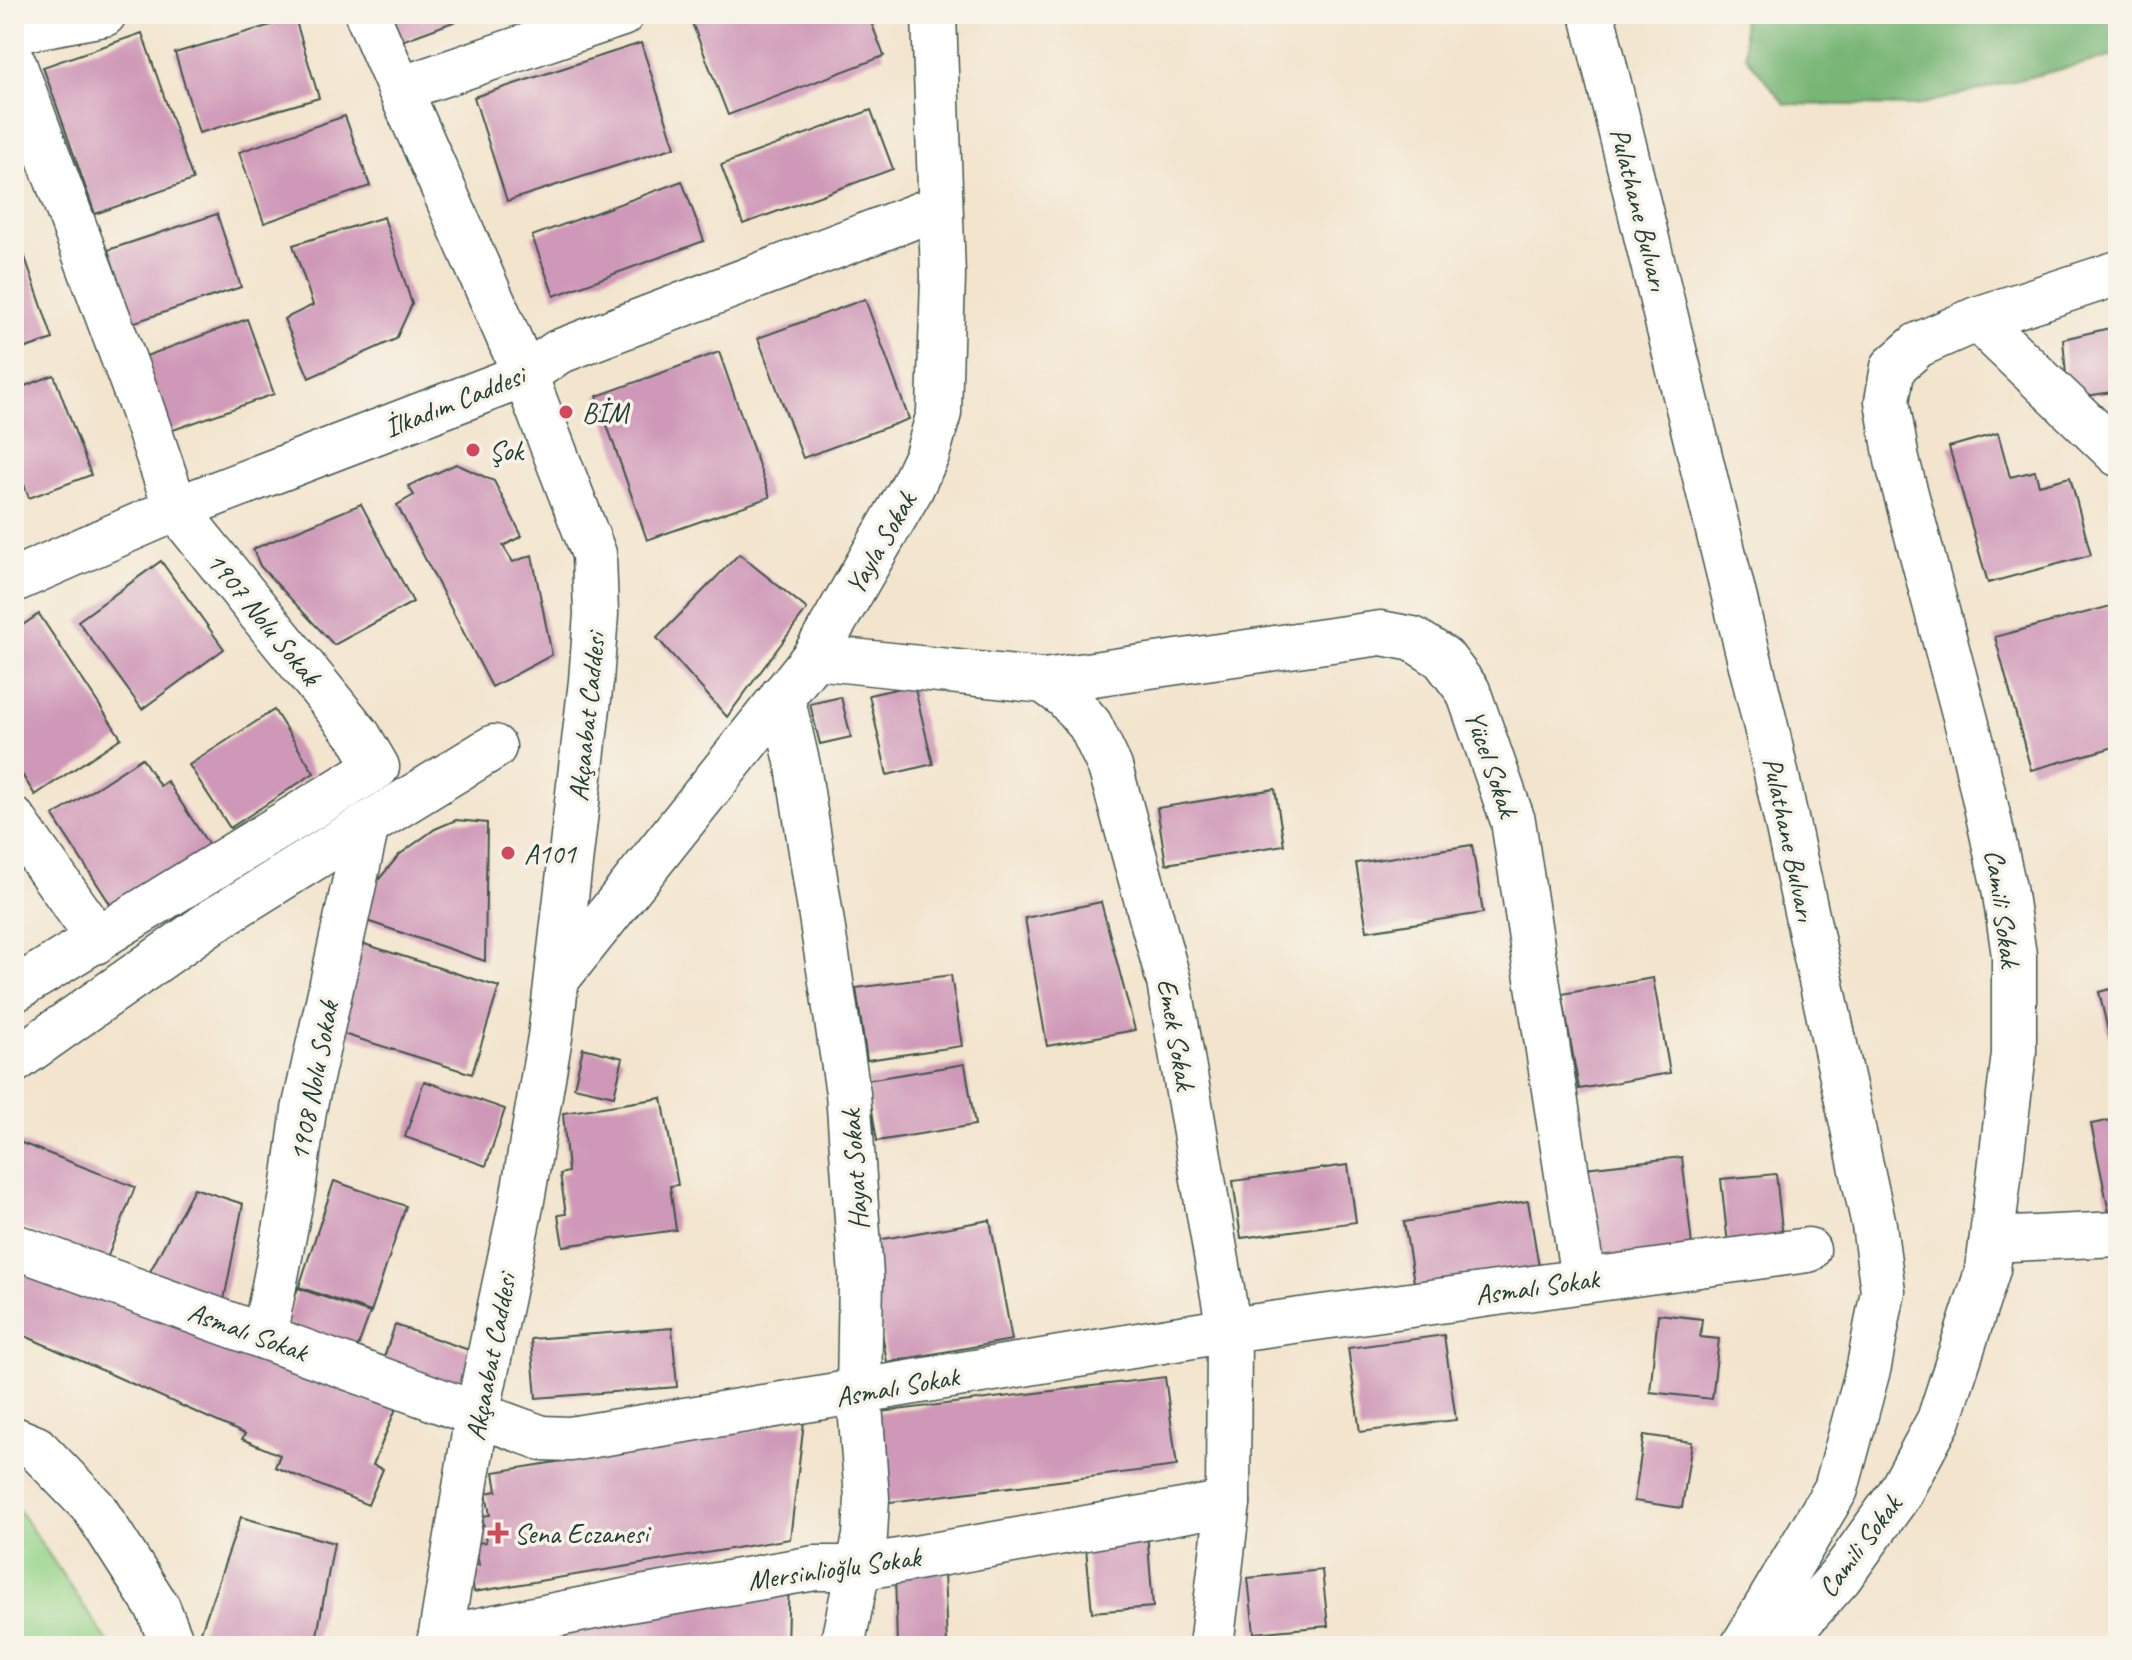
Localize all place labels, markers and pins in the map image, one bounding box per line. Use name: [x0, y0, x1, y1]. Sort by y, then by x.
place label: BİM: [582, 395, 631, 430]
marker: BİM: [557, 403, 575, 421]
place label: Şok: [489, 433, 525, 468]
marker: Şok: [464, 441, 482, 459]
place label: A101: [524, 836, 577, 871]
marker: A101: [499, 844, 517, 862]
place label: Sena Eczanesi: [514, 1516, 652, 1551]
marker: Sena Eczanesi: [489, 1524, 507, 1542]

